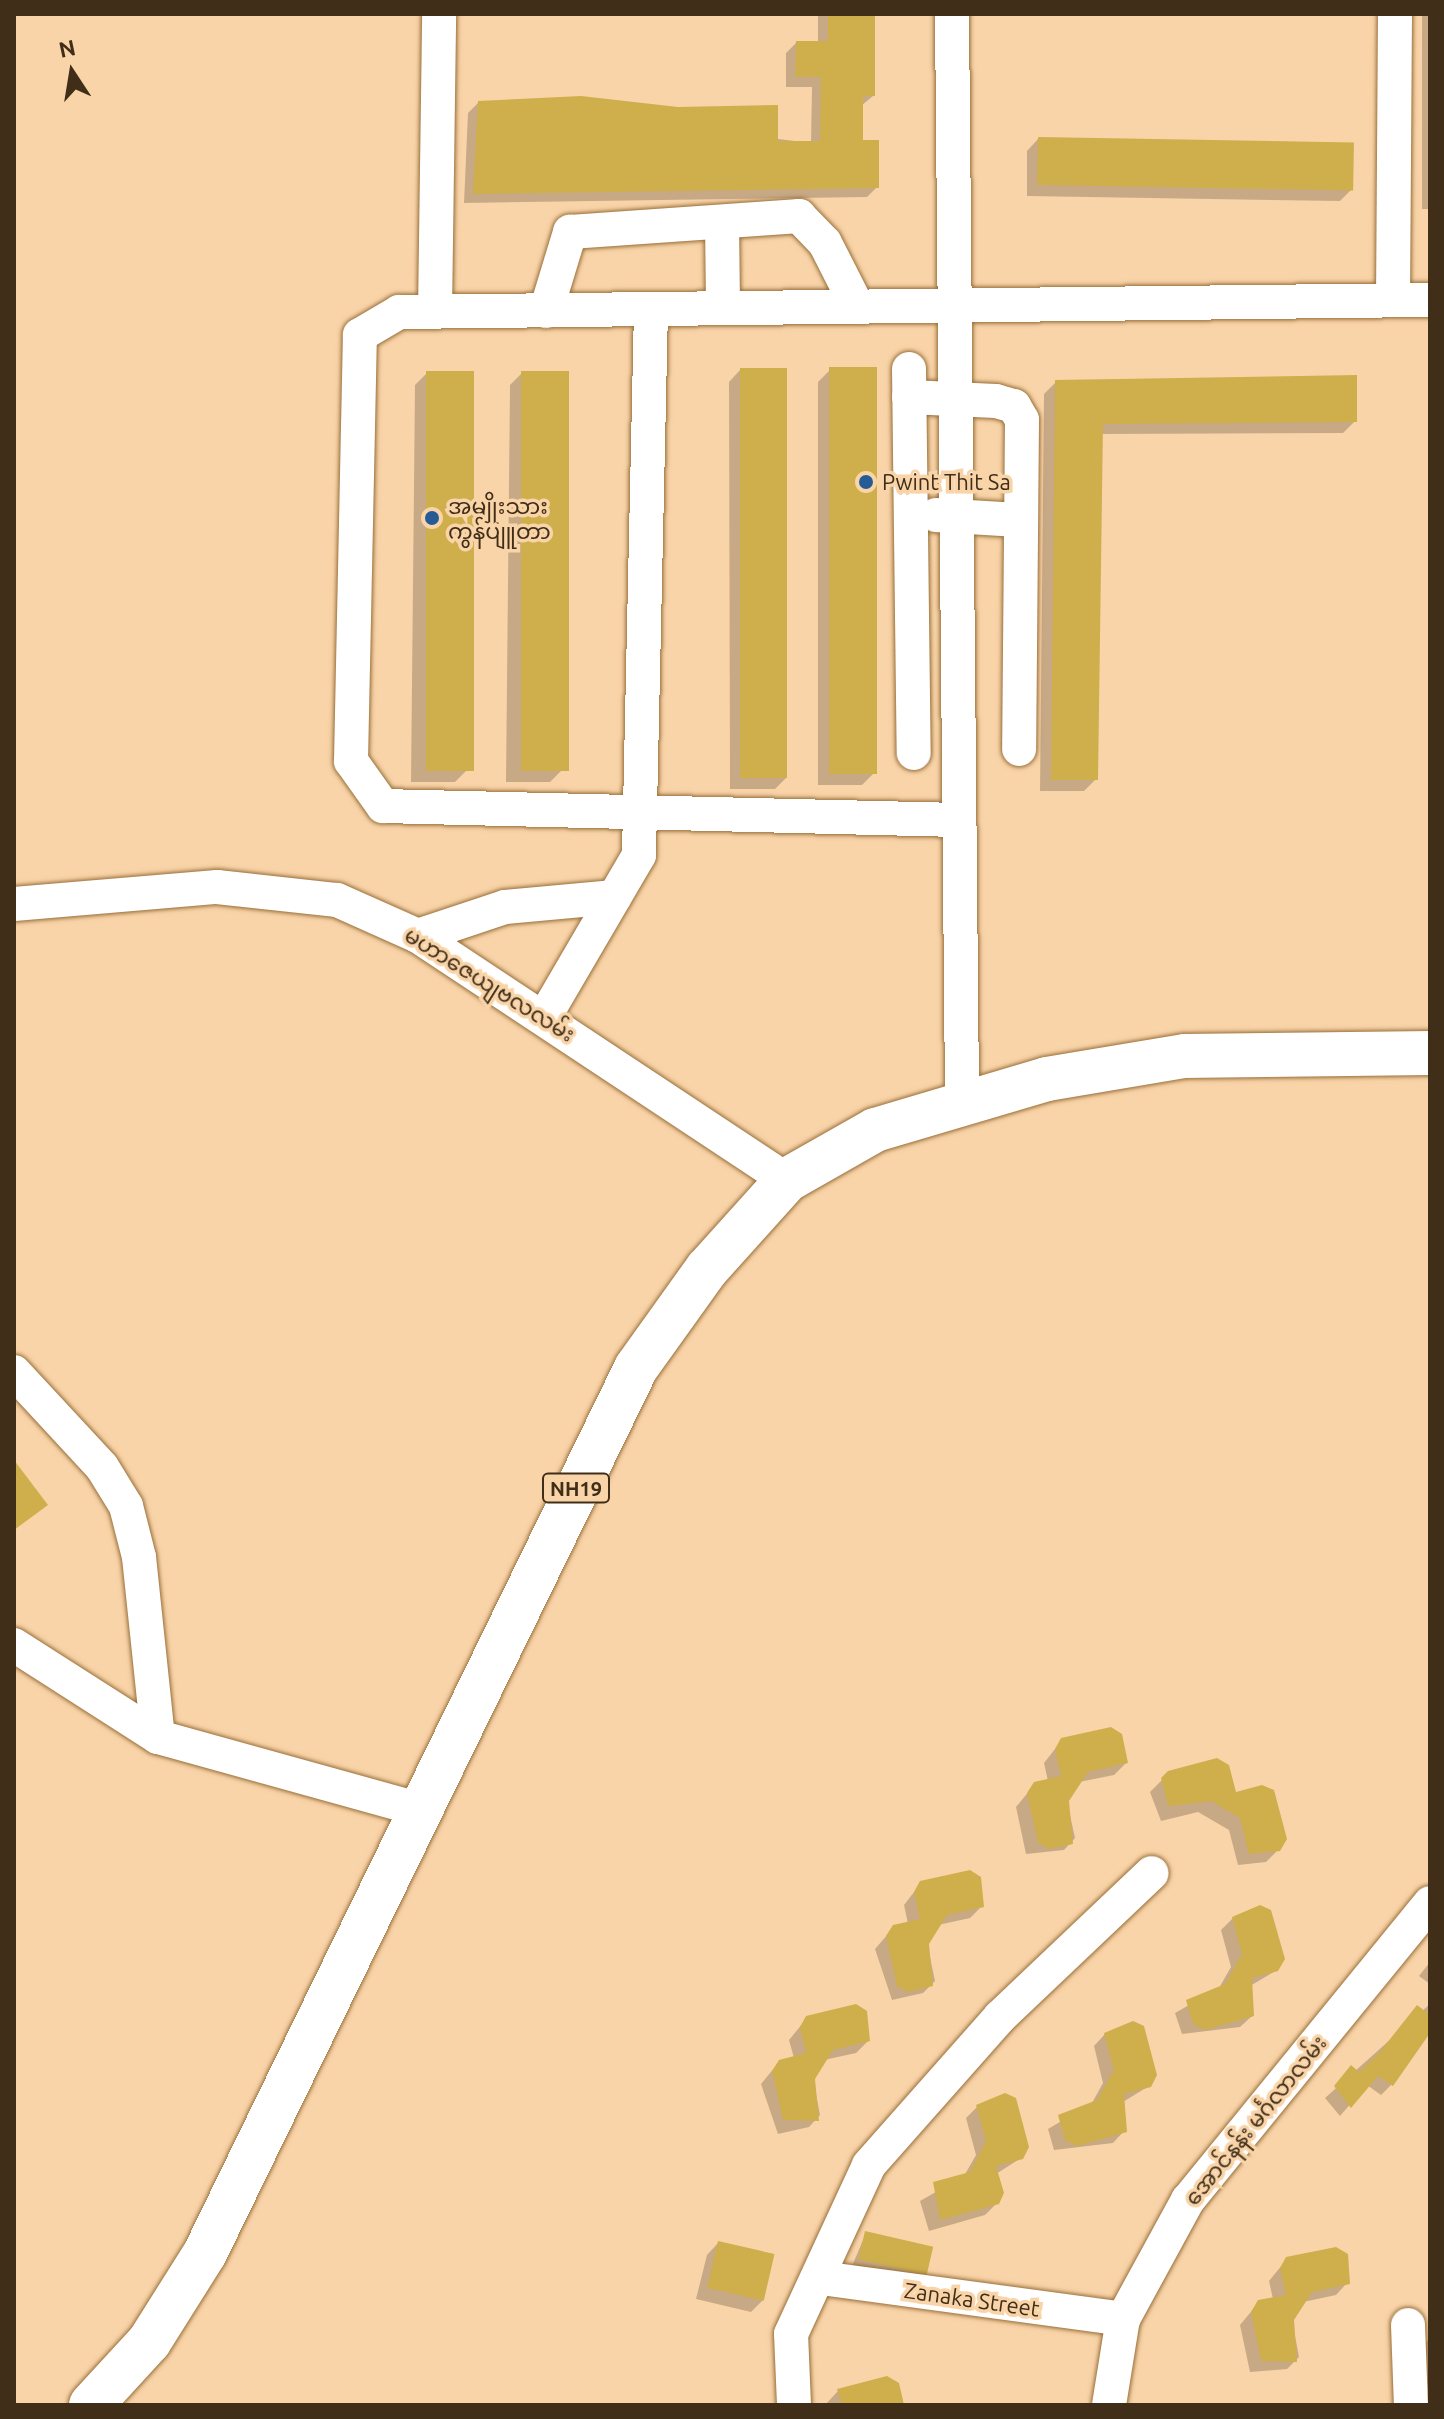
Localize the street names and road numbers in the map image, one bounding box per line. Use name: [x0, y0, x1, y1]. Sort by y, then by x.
street label: မဟာဇေယျဗလလမ်း: [400, 921, 580, 1047]
road number: NH19: [542, 1472, 610, 1504]
street label: အောင်နန်း မင်္ဂလာလမ်း: [1178, 2030, 1332, 2210]
street label: Zanaka Street: [903, 2276, 1041, 2322]

